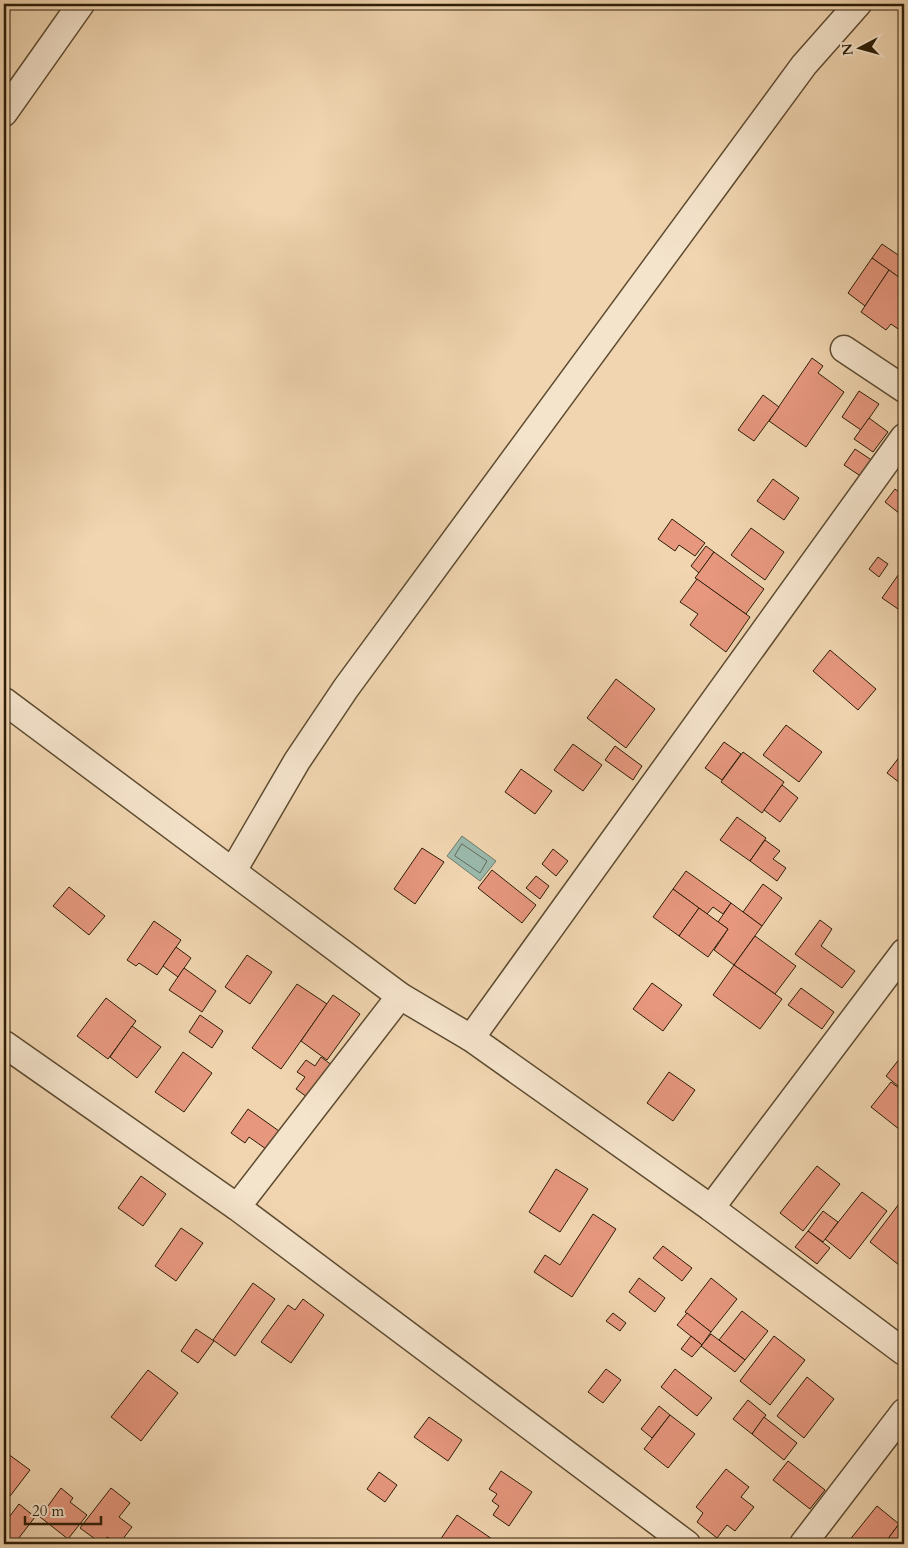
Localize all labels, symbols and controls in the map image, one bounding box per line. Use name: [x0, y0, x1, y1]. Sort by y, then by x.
north arrow: [836, 22, 886, 72]
text: N: [837, 42, 858, 56]
scale bar: [25, 1493, 101, 1525]
text: 20 m: [32, 1501, 64, 1521]

